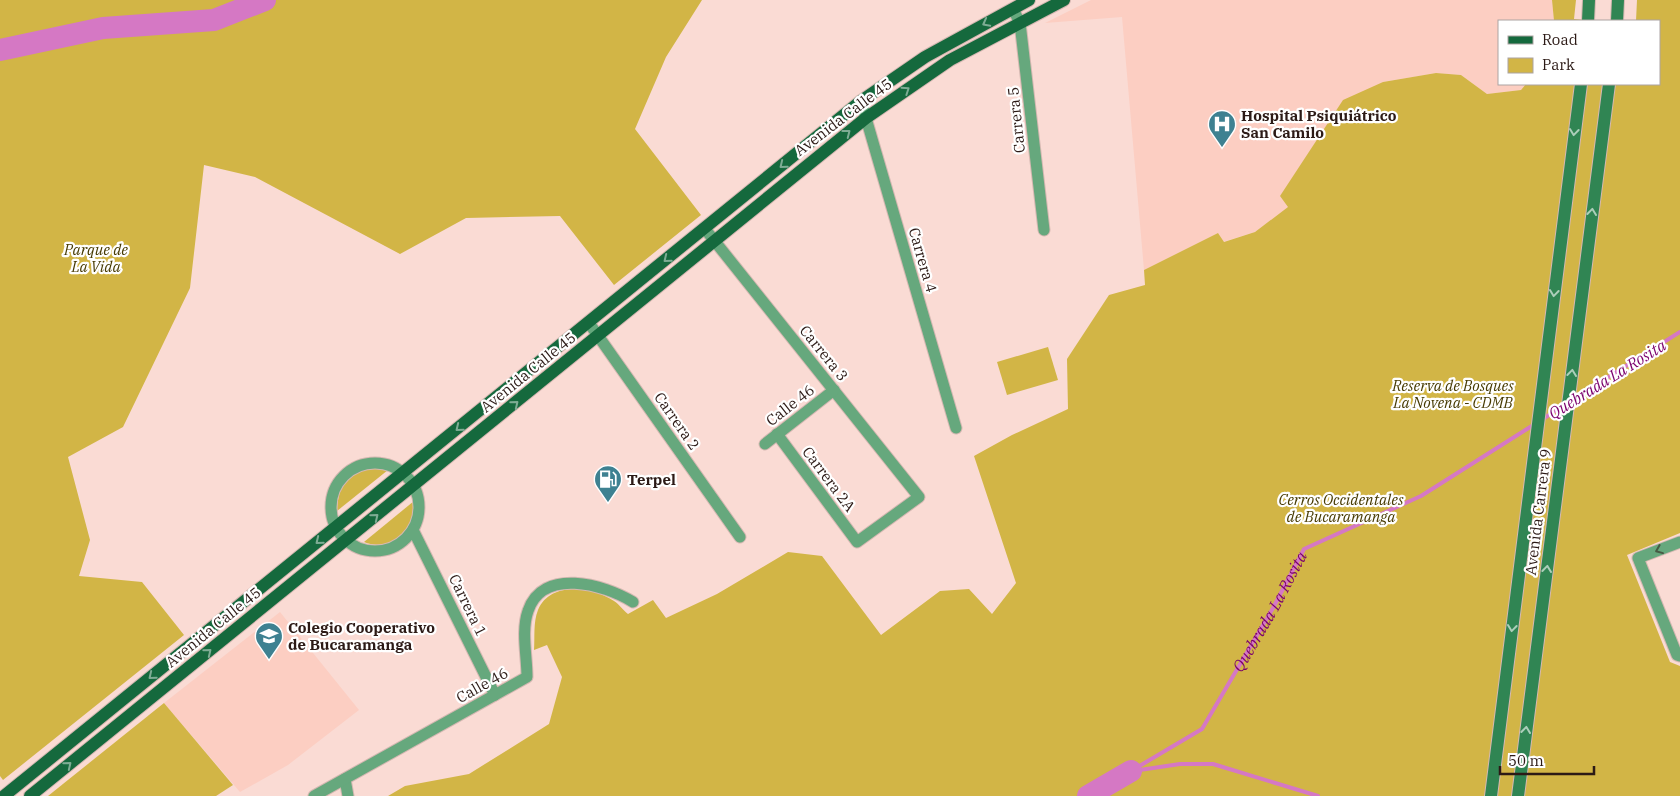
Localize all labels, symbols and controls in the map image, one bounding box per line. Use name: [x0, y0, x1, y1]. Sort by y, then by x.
one-way arrow: [982, 17, 991, 27]
legend: [1498, 20, 1660, 85]
text: Road: [1542, 30, 1578, 49]
text: Park: [1542, 55, 1575, 74]
street label: Avenida Calle 45: [790, 74, 896, 160]
street label: Carrera 5: [1003, 86, 1029, 154]
one-way arrow: [900, 87, 910, 96]
place label: Hospital Psiquiátrico San Camilo: [1241, 106, 1397, 142]
hospital icon: Hospital Psiquiátrico San Camilo: [1207, 109, 1237, 148]
one-way arrow: [1570, 128, 1580, 136]
one-way arrow: [841, 130, 850, 138]
one-way arrow: [779, 160, 788, 169]
one-way arrow: [1587, 208, 1597, 216]
street label: Carrera 4: [905, 225, 941, 295]
park label: Parque de La Vida: [63, 240, 128, 276]
one-way arrow: [664, 254, 673, 262]
one-way arrow: [1549, 290, 1560, 298]
street label: Carrera 3: [796, 321, 852, 385]
street label: Avenida Calle 45: [476, 328, 580, 416]
water label: Quebrada La Rosita: [1545, 335, 1670, 423]
one-way arrow: [1566, 369, 1577, 377]
park label: Reserva de Bosques La Novena - CDMB: [1391, 376, 1514, 412]
street label: Calle 46: [762, 380, 818, 430]
street label: Carrera 2: [650, 388, 704, 454]
one-way arrow: [509, 401, 518, 409]
one-way arrow: [456, 422, 465, 430]
street label: Carrera 2A: [798, 443, 860, 516]
street label: Avenida Carrera 9: [1521, 448, 1555, 576]
fuel station icon: Terpel: [593, 464, 623, 503]
place label: Terpel: [627, 470, 676, 489]
park label: Cerros Occidentales de Bucaramanga: [1278, 490, 1404, 526]
one-way arrow: [369, 514, 378, 522]
one-way arrow: [316, 535, 325, 543]
one-way arrow: [1655, 544, 1664, 554]
water label: Quebrada La Rosita: [1228, 548, 1311, 675]
one-way arrow: [1541, 565, 1552, 573]
street label: Carrera 1: [445, 571, 491, 639]
street label: Avenida Calle 45: [161, 583, 265, 671]
place label: Colegio Cooperativo de Bucaramanga: [288, 618, 435, 654]
school or university icon: Colegio Cooperativo de Bucaramanga: [254, 621, 284, 660]
one-way arrow: [1507, 625, 1518, 633]
one-way arrow: [202, 650, 211, 658]
street label: Calle 46: [453, 663, 511, 707]
one-way arrow: [149, 671, 158, 679]
one-way arrow: [1520, 726, 1531, 734]
scale bar: [1500, 744, 1594, 776]
text: 50 m: [1508, 751, 1544, 770]
one-way arrow: [62, 763, 71, 771]

